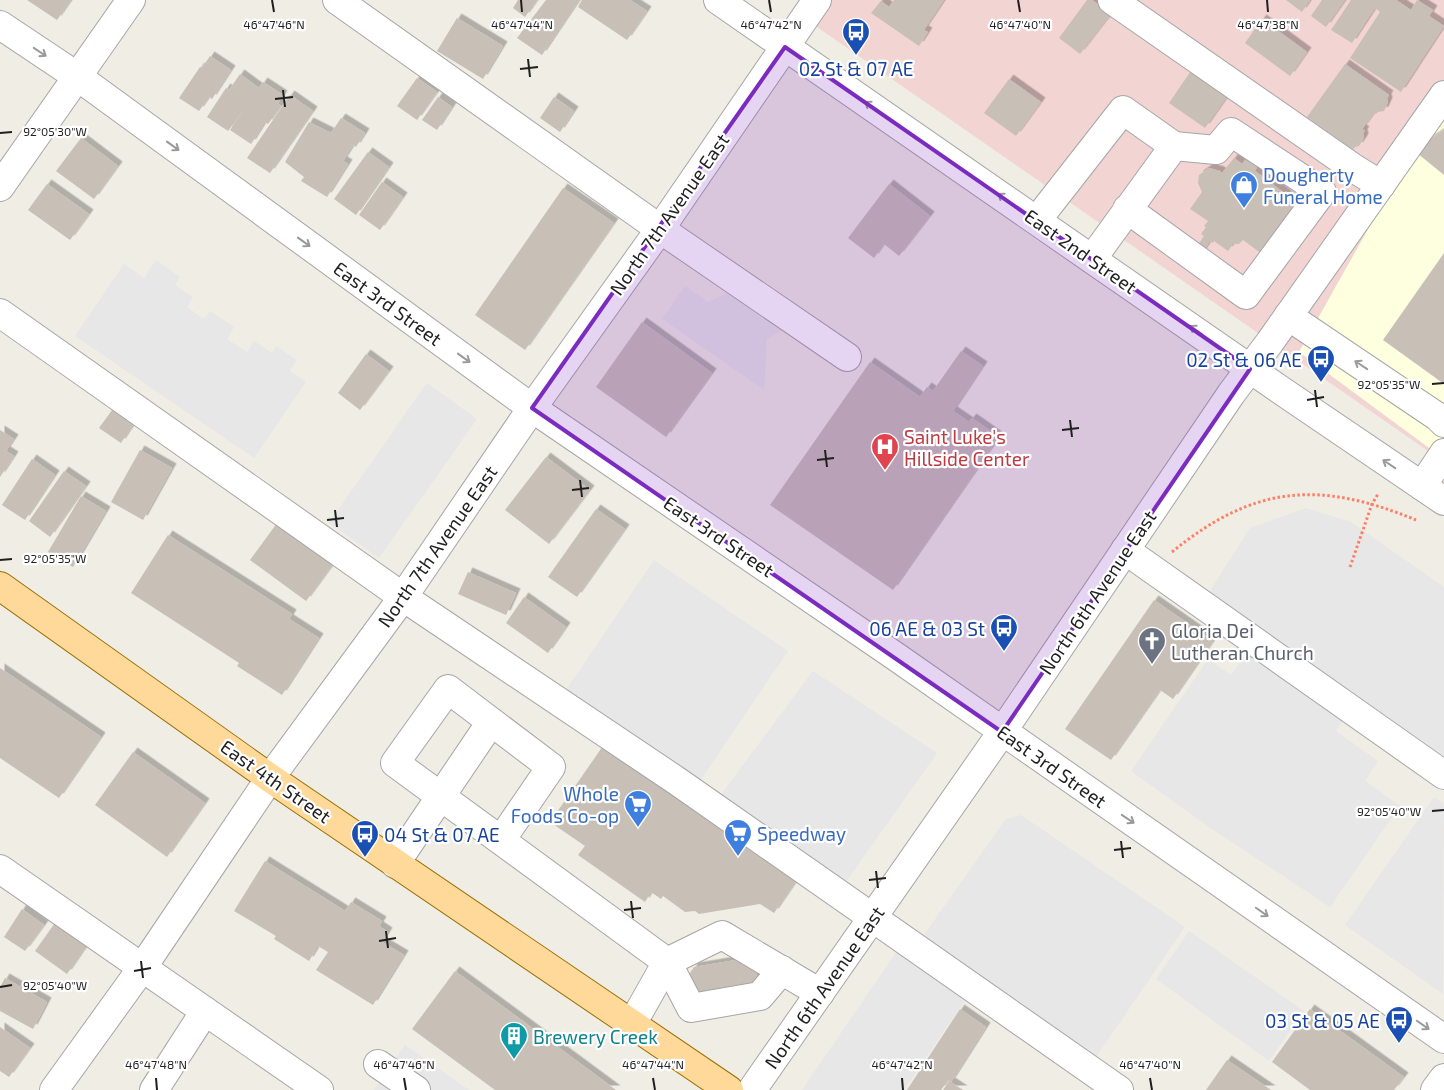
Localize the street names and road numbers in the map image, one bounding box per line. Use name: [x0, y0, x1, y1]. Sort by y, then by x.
street label: North 7th Avenue East: [605, 129, 733, 299]
street label: East 2nd Street: [1020, 204, 1142, 298]
street label: East 3rd Street: [329, 256, 447, 350]
street label: North 7th Avenue East: [373, 461, 501, 631]
street label: East 3rd Street: [659, 491, 779, 581]
street label: North 6th Avenue East: [1033, 506, 1161, 678]
street label: East 3rd Street: [993, 720, 1111, 812]
street label: East 4th Street: [216, 735, 336, 827]
street label: North 6th Avenue East: [759, 901, 889, 1073]

